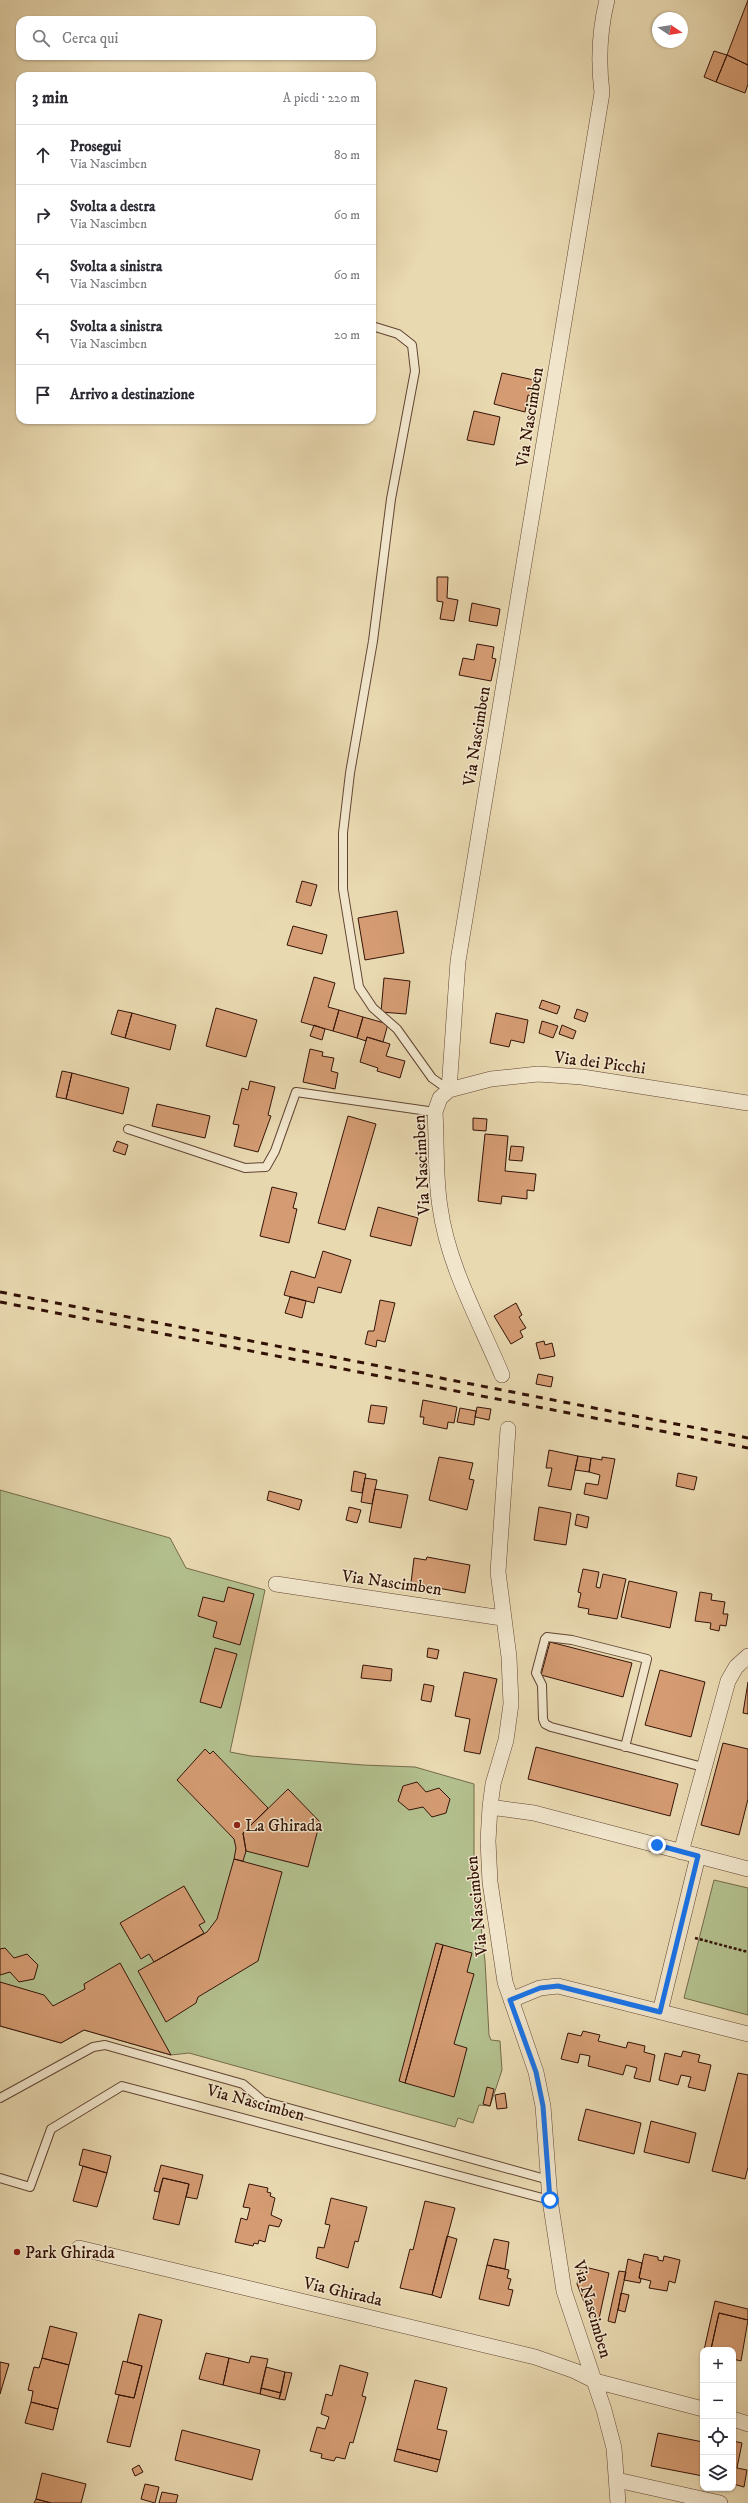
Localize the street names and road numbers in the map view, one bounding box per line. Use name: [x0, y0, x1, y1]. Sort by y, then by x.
street label: Via Nascimben: [511, 366, 549, 470]
street label: Via Nascimben: [458, 685, 496, 789]
street label: Via dei Picchi: [552, 1046, 647, 1079]
street label: Via Nascimben: [408, 1114, 436, 1217]
street label: Via Nascimben: [340, 1565, 443, 1601]
street label: Via Nascimben: [461, 1855, 493, 1958]
street label: Via Nascimben: [203, 2079, 307, 2127]
street label: Via Nascimben: [567, 2257, 617, 2361]
street label: Via Ghirada: [300, 2272, 385, 2312]

